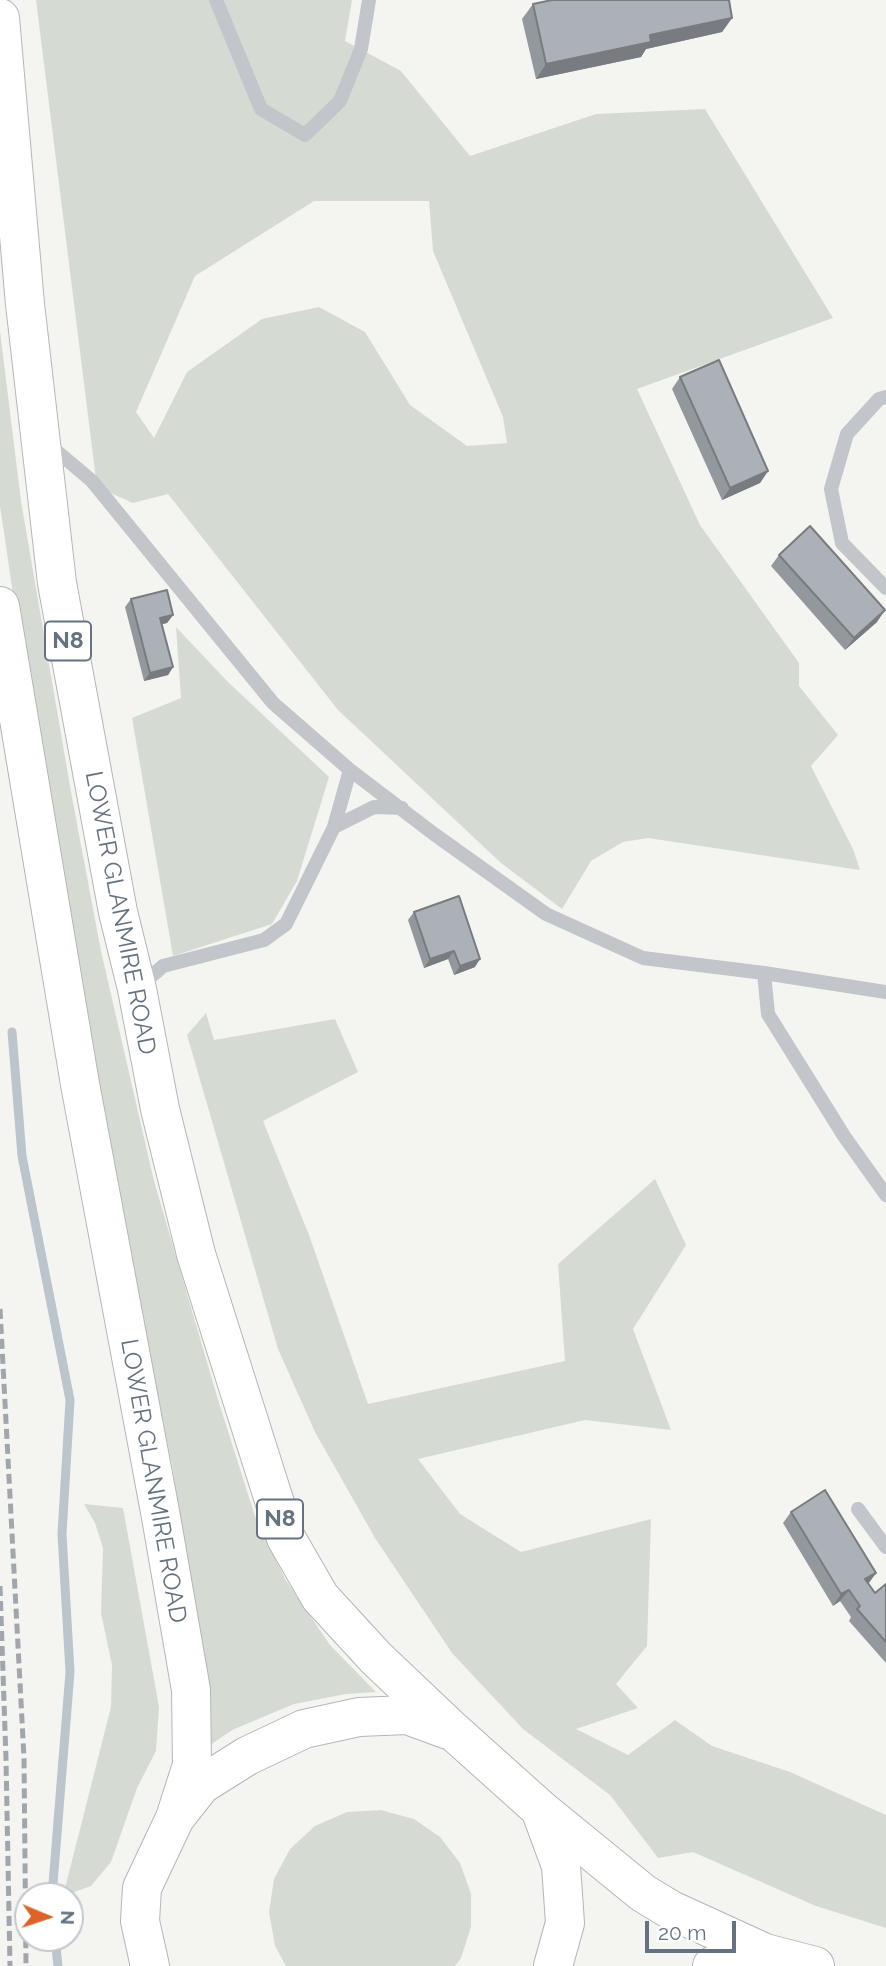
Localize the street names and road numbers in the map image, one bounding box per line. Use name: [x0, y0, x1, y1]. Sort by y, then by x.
road number: N8: [45, 622, 91, 660]
street label: LOWER GLANMIRE ROAD: [78, 769, 162, 1057]
street label: LOWER GLANMIRE ROAD: [114, 1337, 192, 1625]
road number: N8: [257, 1500, 303, 1538]

